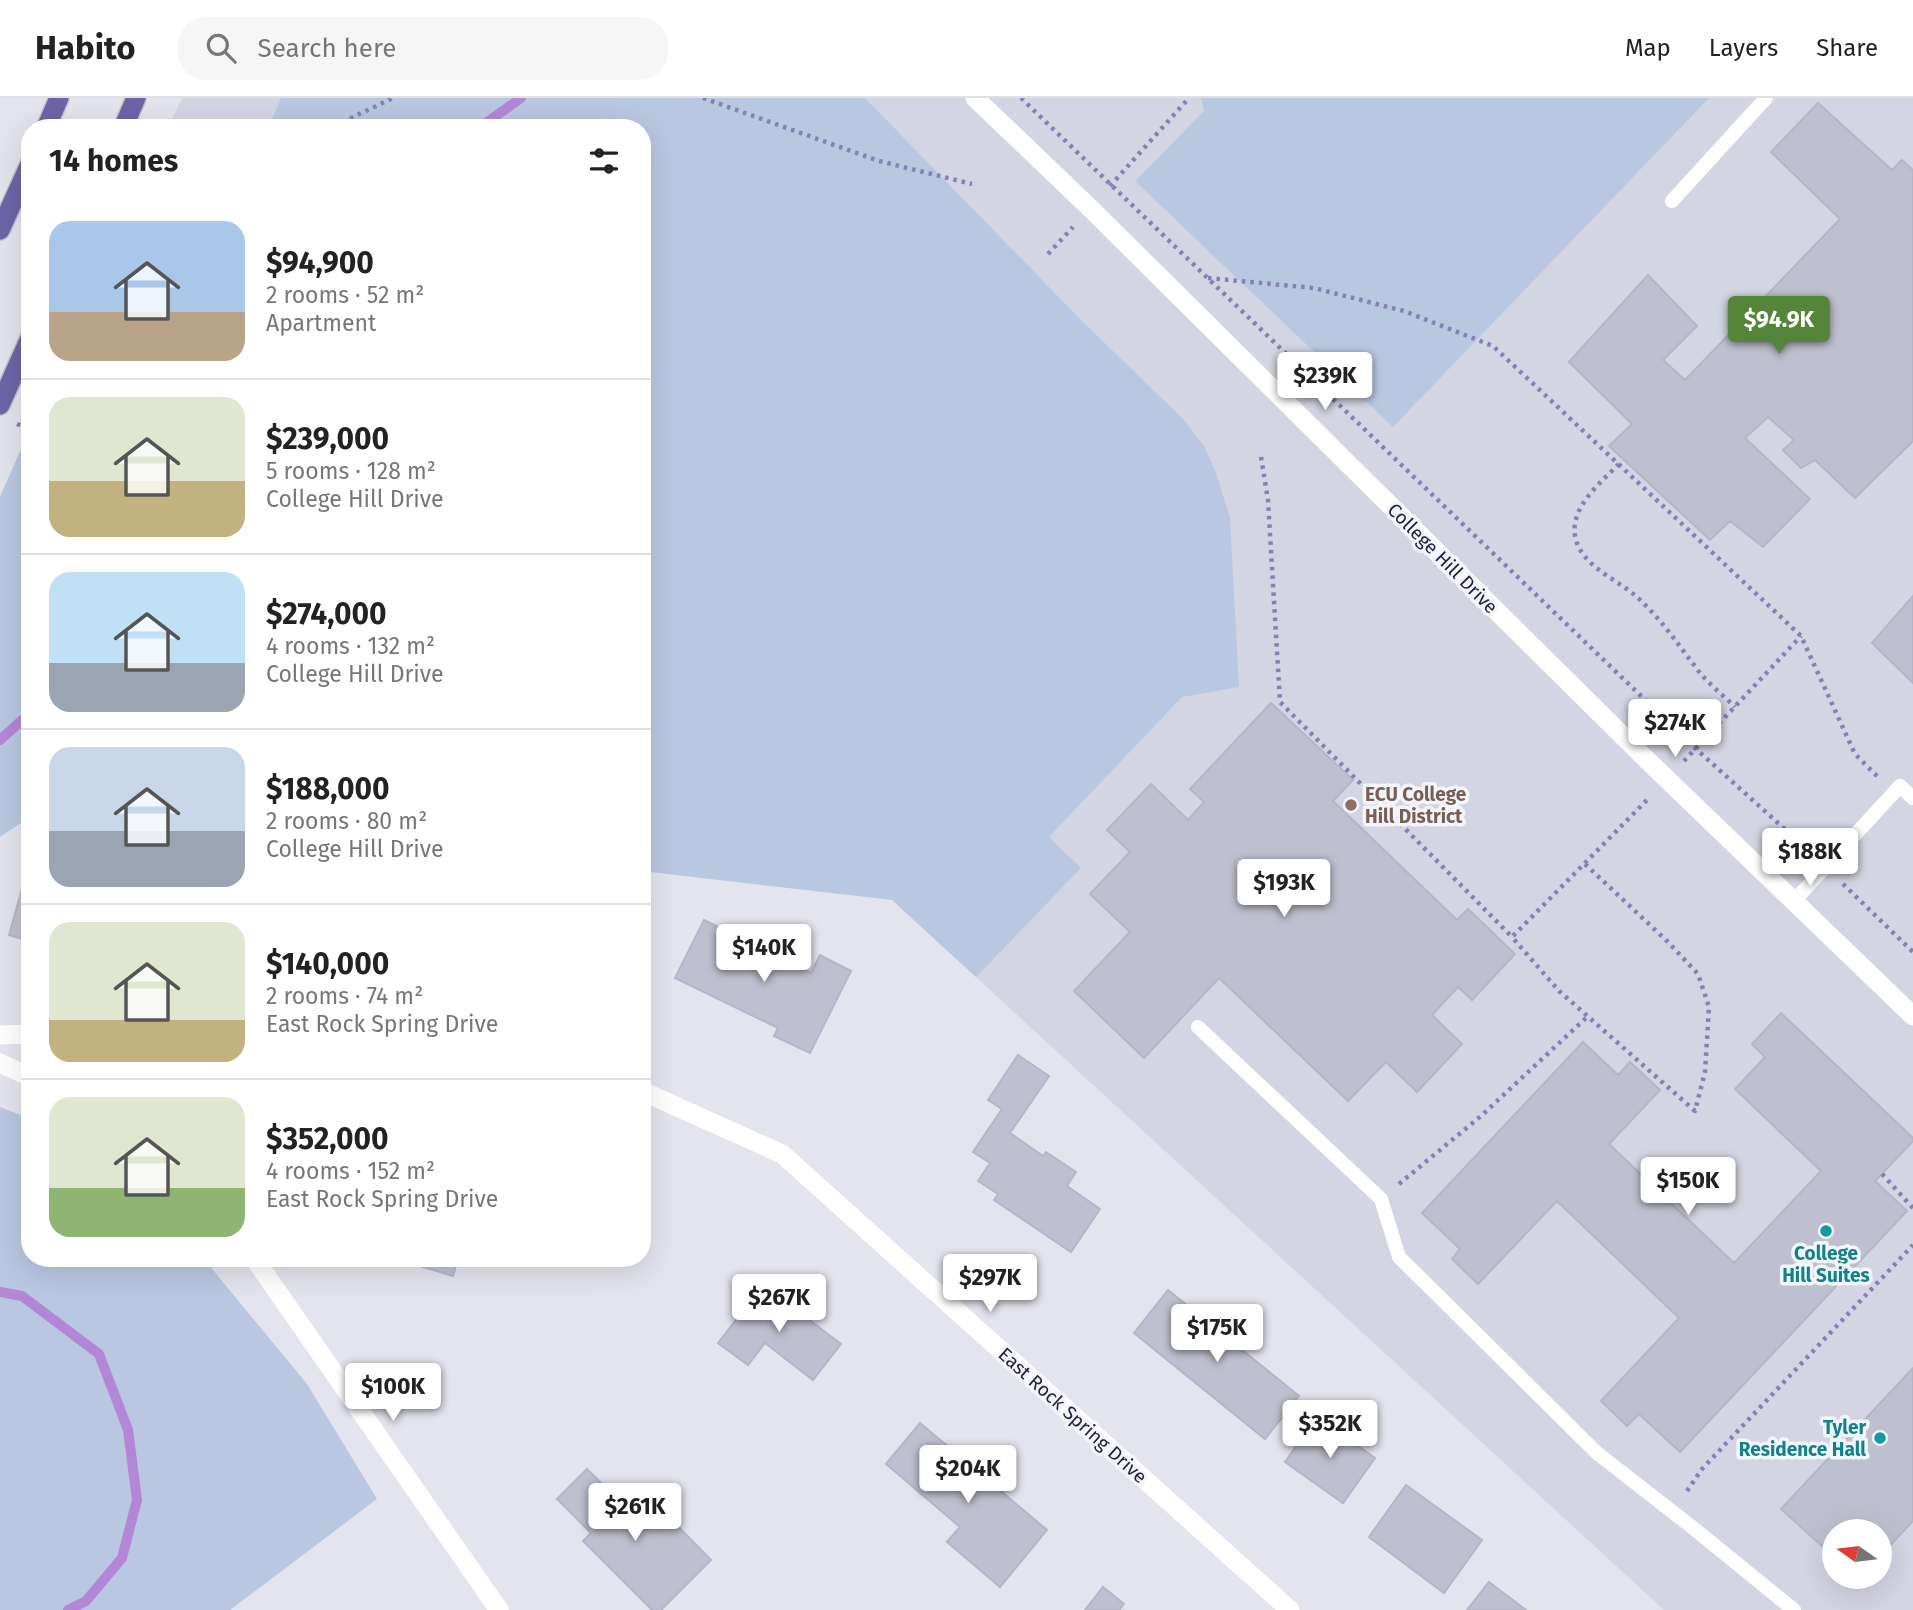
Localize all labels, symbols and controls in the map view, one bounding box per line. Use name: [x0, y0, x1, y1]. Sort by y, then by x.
search box: [178, 17, 668, 80]
text: Habito: [35, 28, 136, 68]
icon: search: [202, 29, 240, 67]
text: Search here: [258, 33, 396, 64]
text: Map: [1625, 34, 1671, 62]
text: Layers: [1709, 34, 1778, 62]
text: Share: [1816, 34, 1878, 62]
icon: filters: [585, 142, 623, 180]
text: 14 homes: [49, 143, 178, 179]
text: $94,900: [266, 245, 374, 281]
icon: home: [105, 249, 189, 333]
text: 2 rooms · 52 m²: [266, 281, 424, 309]
pin: $94.9K: [1722, 296, 1836, 356]
text: $94.9K: [1744, 305, 1814, 333]
text: Apartment: [266, 309, 376, 337]
pin: $239K: [1276, 352, 1374, 412]
text: $239K: [1293, 361, 1357, 389]
text: $239,000: [266, 421, 389, 457]
icon: home: [105, 425, 189, 509]
text: 5 rooms · 128 m²: [266, 457, 436, 485]
text: College Hill Drive: [266, 485, 444, 513]
street label: College Hill Drive: [1383, 498, 1503, 618]
text: $274,000: [266, 596, 387, 632]
icon: home: [105, 600, 189, 684]
text: 4 rooms · 132 m²: [266, 632, 435, 660]
text: College Hill Drive: [266, 660, 444, 688]
pin: $274K: [1626, 700, 1724, 759]
text: $274K: [1644, 708, 1706, 736]
text: $188,000: [266, 771, 390, 807]
icon: home: [105, 775, 189, 859]
place label: ECU College Hill District: [1365, 783, 1466, 828]
marker: ECU College Hill District: [1343, 797, 1359, 813]
text: 2 rooms · 80 m²: [266, 807, 427, 835]
pin: $188K: [1761, 828, 1859, 888]
text: College Hill Drive: [266, 835, 444, 863]
text: $188K: [1778, 837, 1842, 865]
pin: $193K: [1235, 860, 1333, 919]
text: $193K: [1253, 868, 1315, 896]
pin: $140K: [715, 924, 813, 984]
text: $140K: [732, 933, 796, 961]
text: $140,000: [266, 946, 389, 982]
icon: home: [105, 950, 189, 1034]
text: 2 rooms · 74 m²: [266, 982, 423, 1010]
text: East Rock Spring Drive: [266, 1010, 498, 1038]
text: $352,000: [266, 1121, 389, 1157]
icon: home: [105, 1125, 189, 1209]
text: 4 rooms · 152 m²: [266, 1157, 435, 1185]
pin: $150K: [1639, 1158, 1737, 1217]
text: $150K: [1657, 1166, 1719, 1194]
text: East Rock Spring Drive: [266, 1185, 498, 1213]
marker: College Hill Suites: [1818, 1223, 1834, 1239]
place label: College Hill Suites: [1782, 1242, 1870, 1287]
pin: $297K: [941, 1254, 1039, 1314]
text: $297K: [959, 1263, 1021, 1291]
pin: $267K: [730, 1274, 828, 1334]
text: $267K: [748, 1283, 810, 1311]
pin: $175K: [1168, 1304, 1266, 1364]
text: $175K: [1187, 1313, 1247, 1341]
street label: East Rock Spring Drive: [994, 1343, 1152, 1488]
pin: $100K: [344, 1364, 442, 1423]
text: $100K: [361, 1372, 425, 1400]
pin: $352K: [1281, 1400, 1379, 1460]
text: $352K: [1298, 1409, 1362, 1437]
place label: Tyler Residence Hall: [1739, 1416, 1866, 1461]
marker: Tyler Residence Hall: [1872, 1430, 1888, 1446]
pin: $204K: [919, 1446, 1017, 1505]
text: $204K: [935, 1454, 1001, 1482]
pin: $261K: [586, 1484, 684, 1543]
text: $261K: [604, 1492, 666, 1520]
north arrow: [1822, 1519, 1892, 1589]
map controls: [1822, 1519, 1892, 1589]

